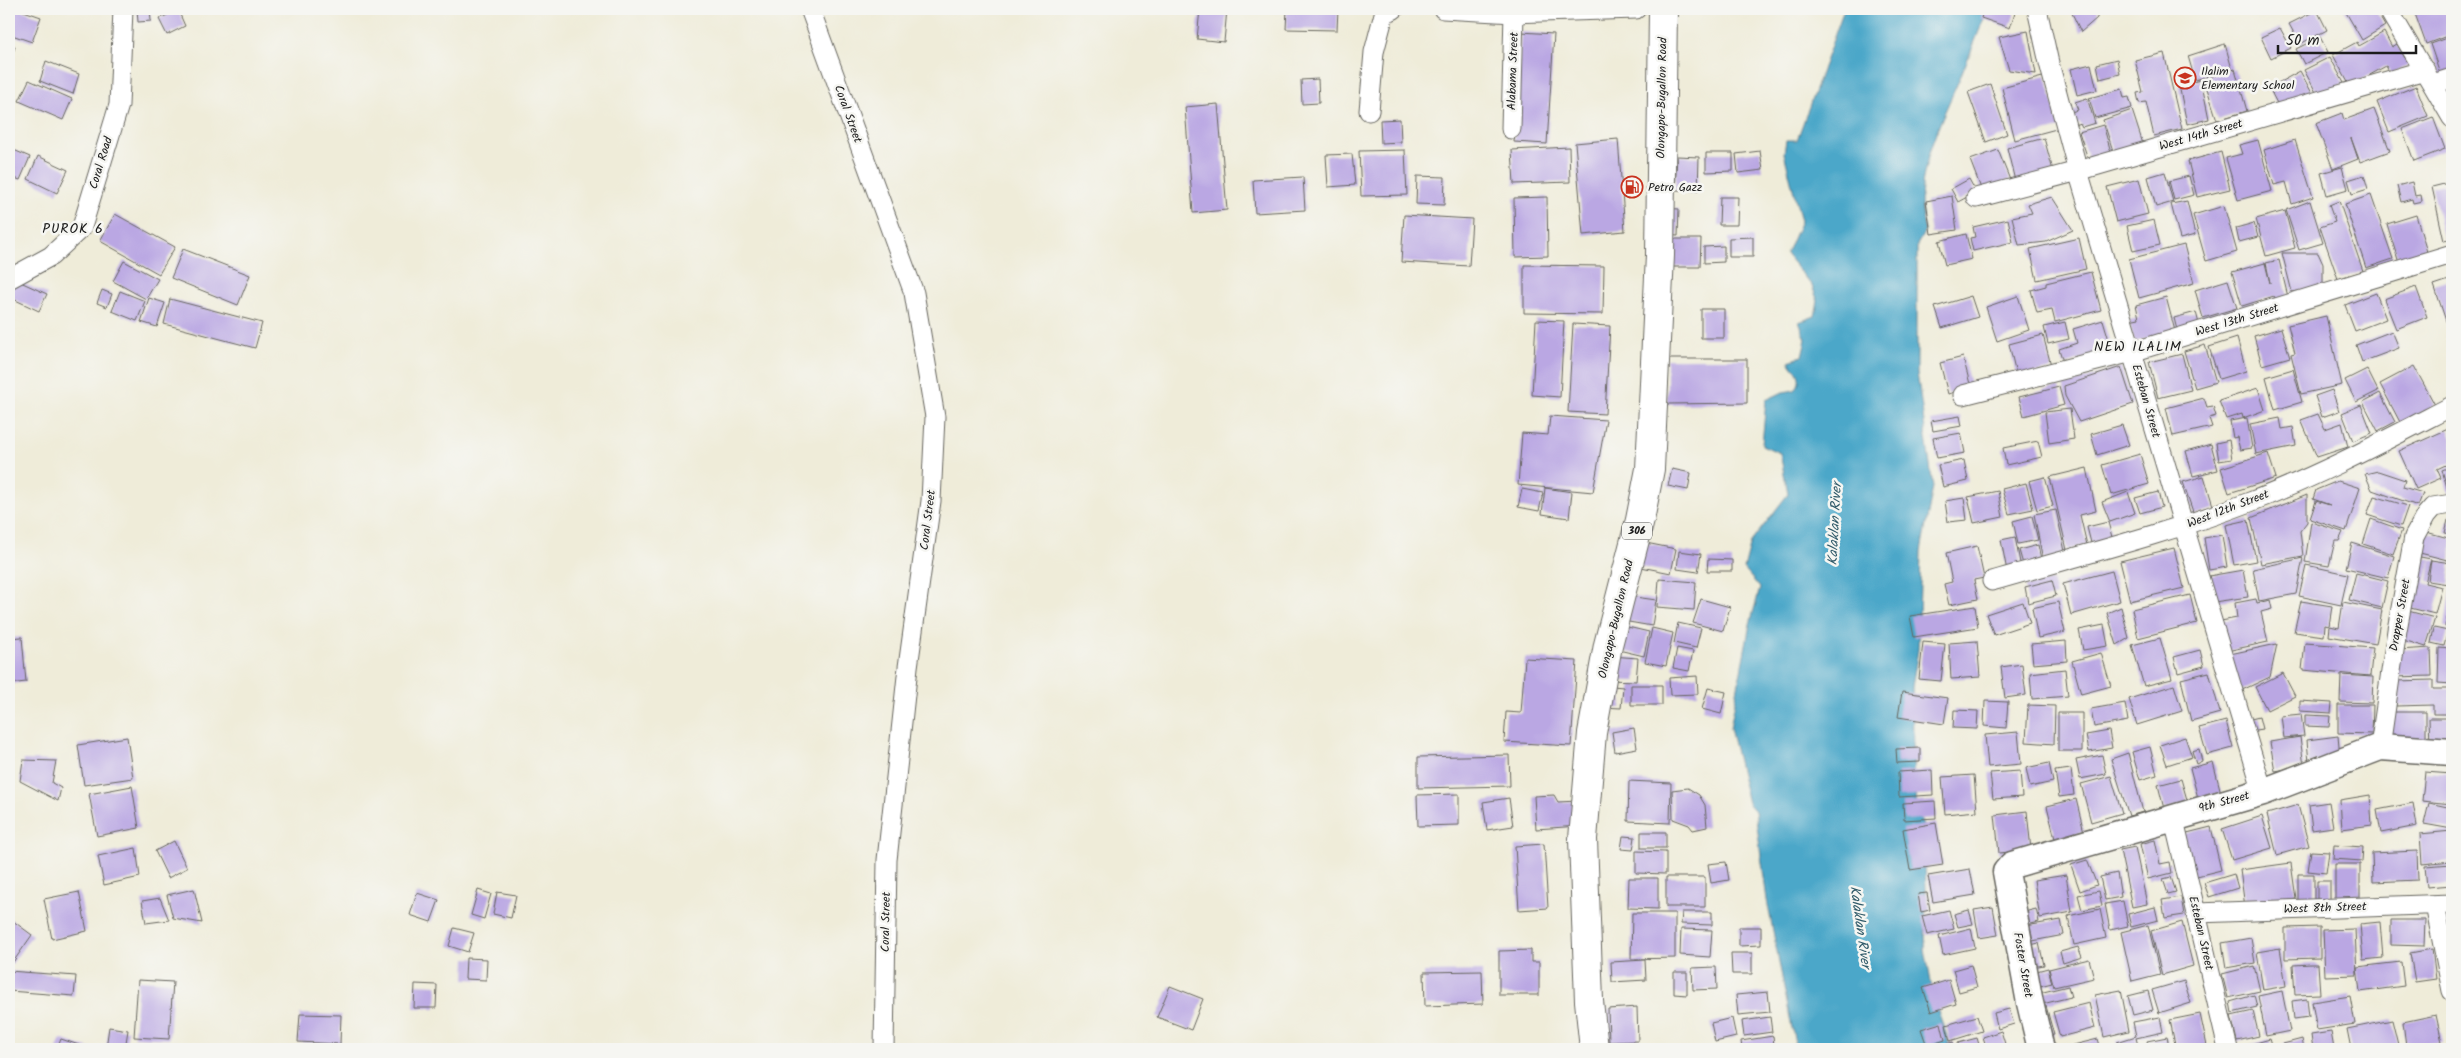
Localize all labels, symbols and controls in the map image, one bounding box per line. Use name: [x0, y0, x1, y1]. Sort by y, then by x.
scale bar: [2278, 22, 2416, 54]
text: 50 m: [2286, 29, 2320, 53]
street label: Alabama Street: [1502, 31, 1524, 110]
street label: Olongapo-Bugallon Road: [1651, 36, 1673, 159]
place label: Ilalim Elementary School: [2201, 62, 2294, 95]
school or university icon: Ilalim Elementary School: [2173, 66, 2197, 90]
street label: Coral Street: [829, 82, 867, 146]
street label: West 14th Street: [2157, 114, 2245, 156]
street label: Coral Road: [84, 133, 118, 192]
fuel station icon: Petro Gazz: [1620, 175, 1644, 199]
place label: Petro Gazz: [1648, 178, 1702, 197]
district label: PUROK 6: [42, 218, 104, 240]
street label: West 13th Street: [2193, 298, 2281, 342]
district label: NEW ILALIM: [2094, 336, 2182, 358]
street label: Esteban Street: [2126, 362, 2166, 440]
water label: Kalaklan River: [1822, 479, 1848, 566]
street label: West 12th Street: [2184, 485, 2272, 533]
street label: Coral Street: [915, 489, 941, 551]
road number: 306: [1622, 522, 1652, 540]
street label: Olongapo-Bugallon Road: [1593, 557, 1639, 680]
street label: Drapper Street: [2384, 577, 2416, 653]
street label: 9th Street: [2196, 786, 2252, 818]
water label: Kalaklan River: [1843, 884, 1877, 973]
street label: Coral Street: [876, 891, 896, 952]
street label: Esteban Street: [2183, 894, 2219, 972]
street label: West 8th Street: [2283, 897, 2367, 919]
street label: Foster Street: [2008, 931, 2038, 1000]

